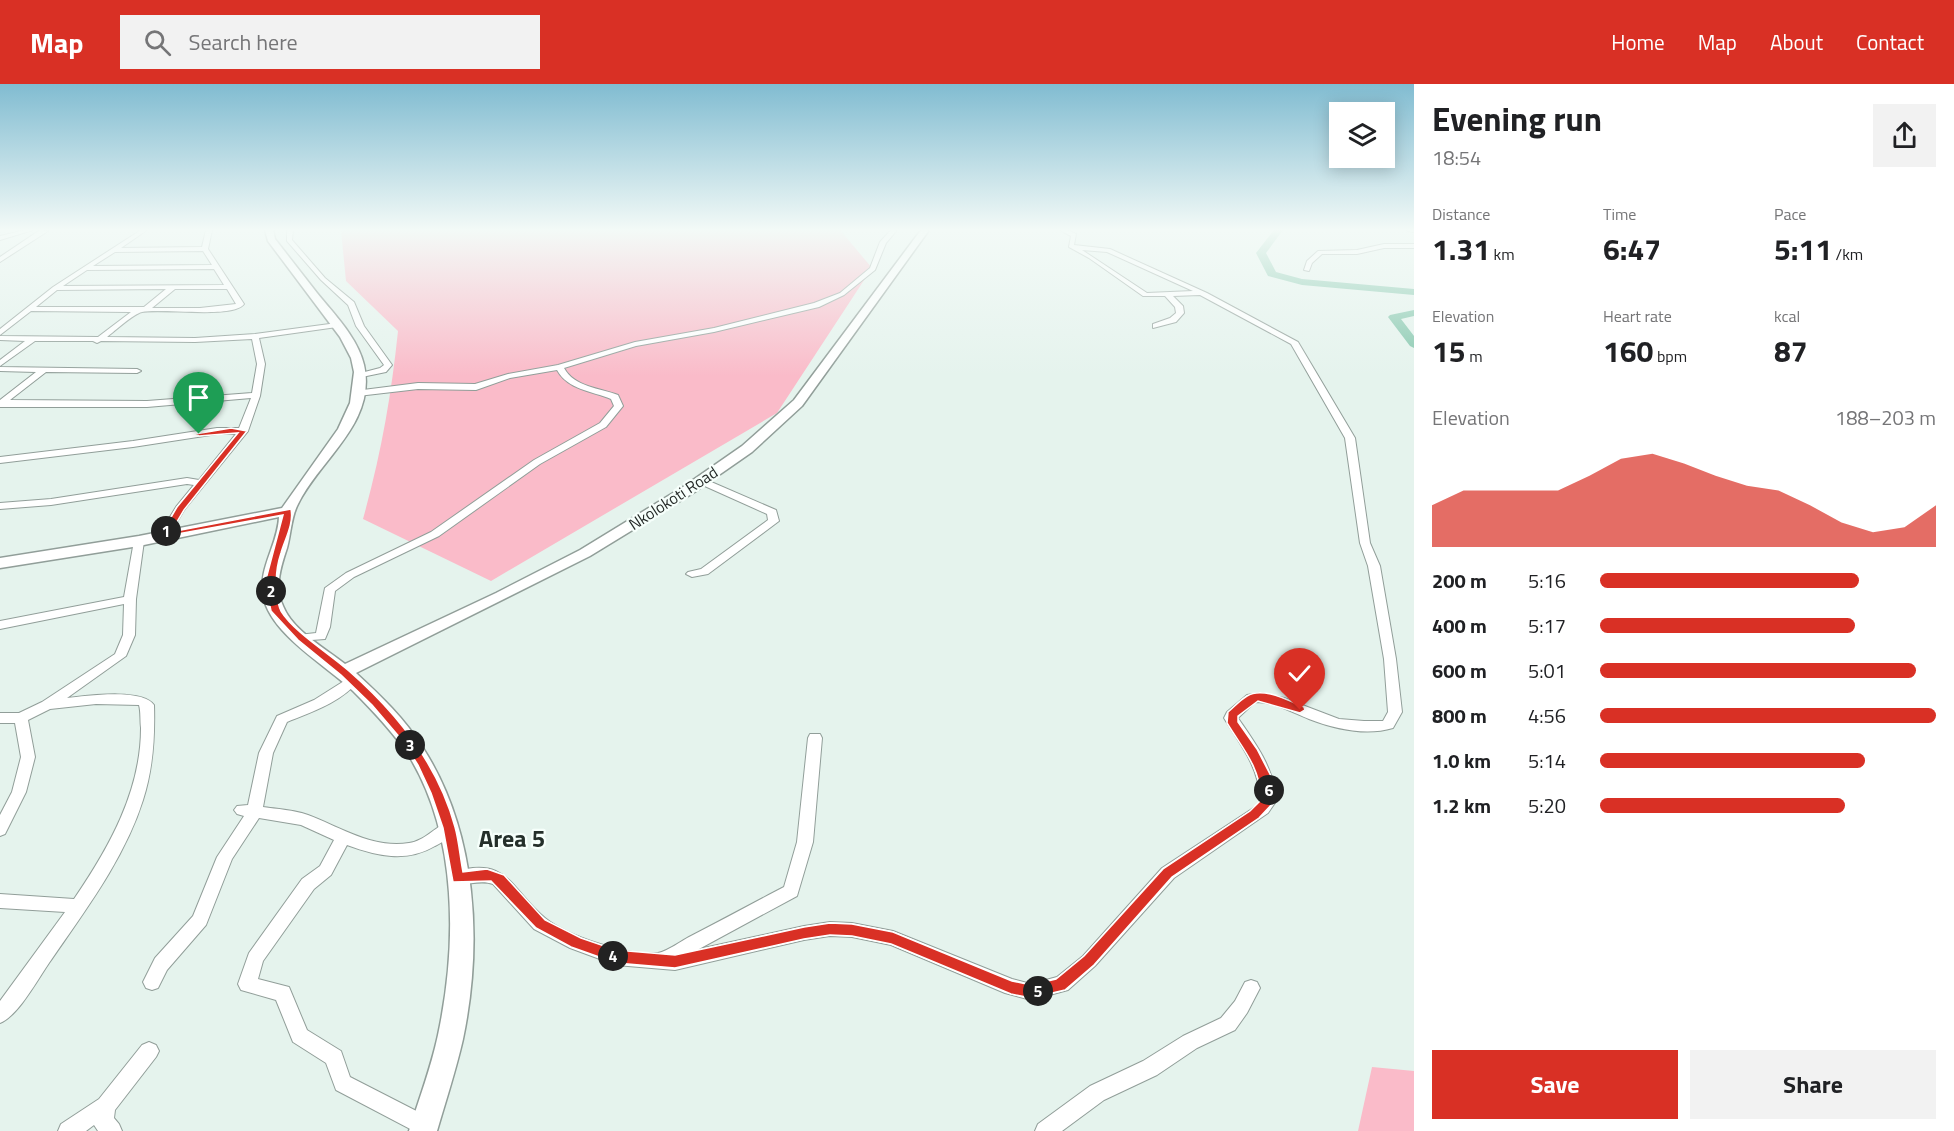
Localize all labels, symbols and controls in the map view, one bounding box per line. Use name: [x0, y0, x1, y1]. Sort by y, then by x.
search box: [120, 15, 540, 69]
text: Map: [30, 21, 84, 64]
text: Search here: [189, 25, 298, 59]
icon: search: [141, 26, 174, 59]
text: Home: [1611, 26, 1665, 58]
text: Map: [1698, 26, 1737, 58]
text: About: [1770, 26, 1823, 58]
text: Contact: [1856, 26, 1924, 58]
text: Evening run: [1432, 94, 1602, 144]
map controls: [1329, 102, 1395, 168]
button: layers: [1329, 102, 1395, 168]
button: share: [1873, 104, 1936, 167]
text: 18:54: [1432, 142, 1481, 173]
text: Distance: [1432, 202, 1490, 226]
text: Time: [1603, 202, 1636, 226]
text: Pace: [1774, 202, 1806, 226]
text: 1.31: [1432, 226, 1490, 272]
text: 6:47: [1603, 226, 1661, 272]
text: 5:11: [1774, 226, 1832, 272]
text: km: [1490, 242, 1515, 266]
text: /km: [1832, 242, 1863, 266]
text: Elevation: [1432, 304, 1494, 328]
text: Heart rate: [1603, 304, 1672, 328]
text: kcal: [1774, 304, 1800, 328]
text: 15: [1432, 328, 1466, 374]
text: 160: [1603, 328, 1653, 374]
text: 87: [1774, 328, 1808, 374]
text: m: [1466, 344, 1483, 368]
text: bpm: [1653, 344, 1687, 368]
pin: [173, 372, 224, 434]
icon: arrive: [182, 381, 215, 414]
text: Elevation: [1432, 402, 1510, 433]
text: 188–203 m: [1835, 402, 1936, 433]
street label: Nkolokoti Road: [624, 460, 722, 536]
pin: 1: [151, 516, 181, 546]
text: 1: [162, 519, 170, 543]
text: 200 m: [1432, 565, 1487, 596]
text: 5:16: [1528, 565, 1566, 596]
pin: 2: [256, 576, 286, 606]
text: 2: [267, 579, 275, 603]
text: 400 m: [1432, 610, 1487, 641]
text: 5:17: [1528, 610, 1566, 641]
pin: [1274, 648, 1325, 710]
text: 600 m: [1432, 655, 1487, 686]
text: 5:01: [1528, 655, 1566, 686]
icon: check: [1283, 657, 1316, 690]
text: 800 m: [1432, 700, 1487, 731]
text: 4:56: [1528, 700, 1566, 731]
pin: 3: [395, 730, 425, 760]
text: 3: [406, 733, 414, 757]
text: 1.0 km: [1432, 745, 1491, 776]
text: 5:14: [1528, 745, 1566, 776]
pin: 6: [1254, 775, 1284, 805]
text: 6: [1265, 778, 1273, 802]
text: 1.2 km: [1432, 790, 1491, 821]
text: 5:20: [1528, 790, 1566, 821]
district label: Area 5: [479, 820, 545, 856]
pin: 4: [598, 941, 628, 971]
text: 4: [609, 944, 617, 968]
pin: 5: [1023, 976, 1053, 1006]
text: 5: [1034, 979, 1042, 1003]
button: Save: [1432, 1050, 1678, 1119]
button: Share: [1690, 1050, 1936, 1119]

